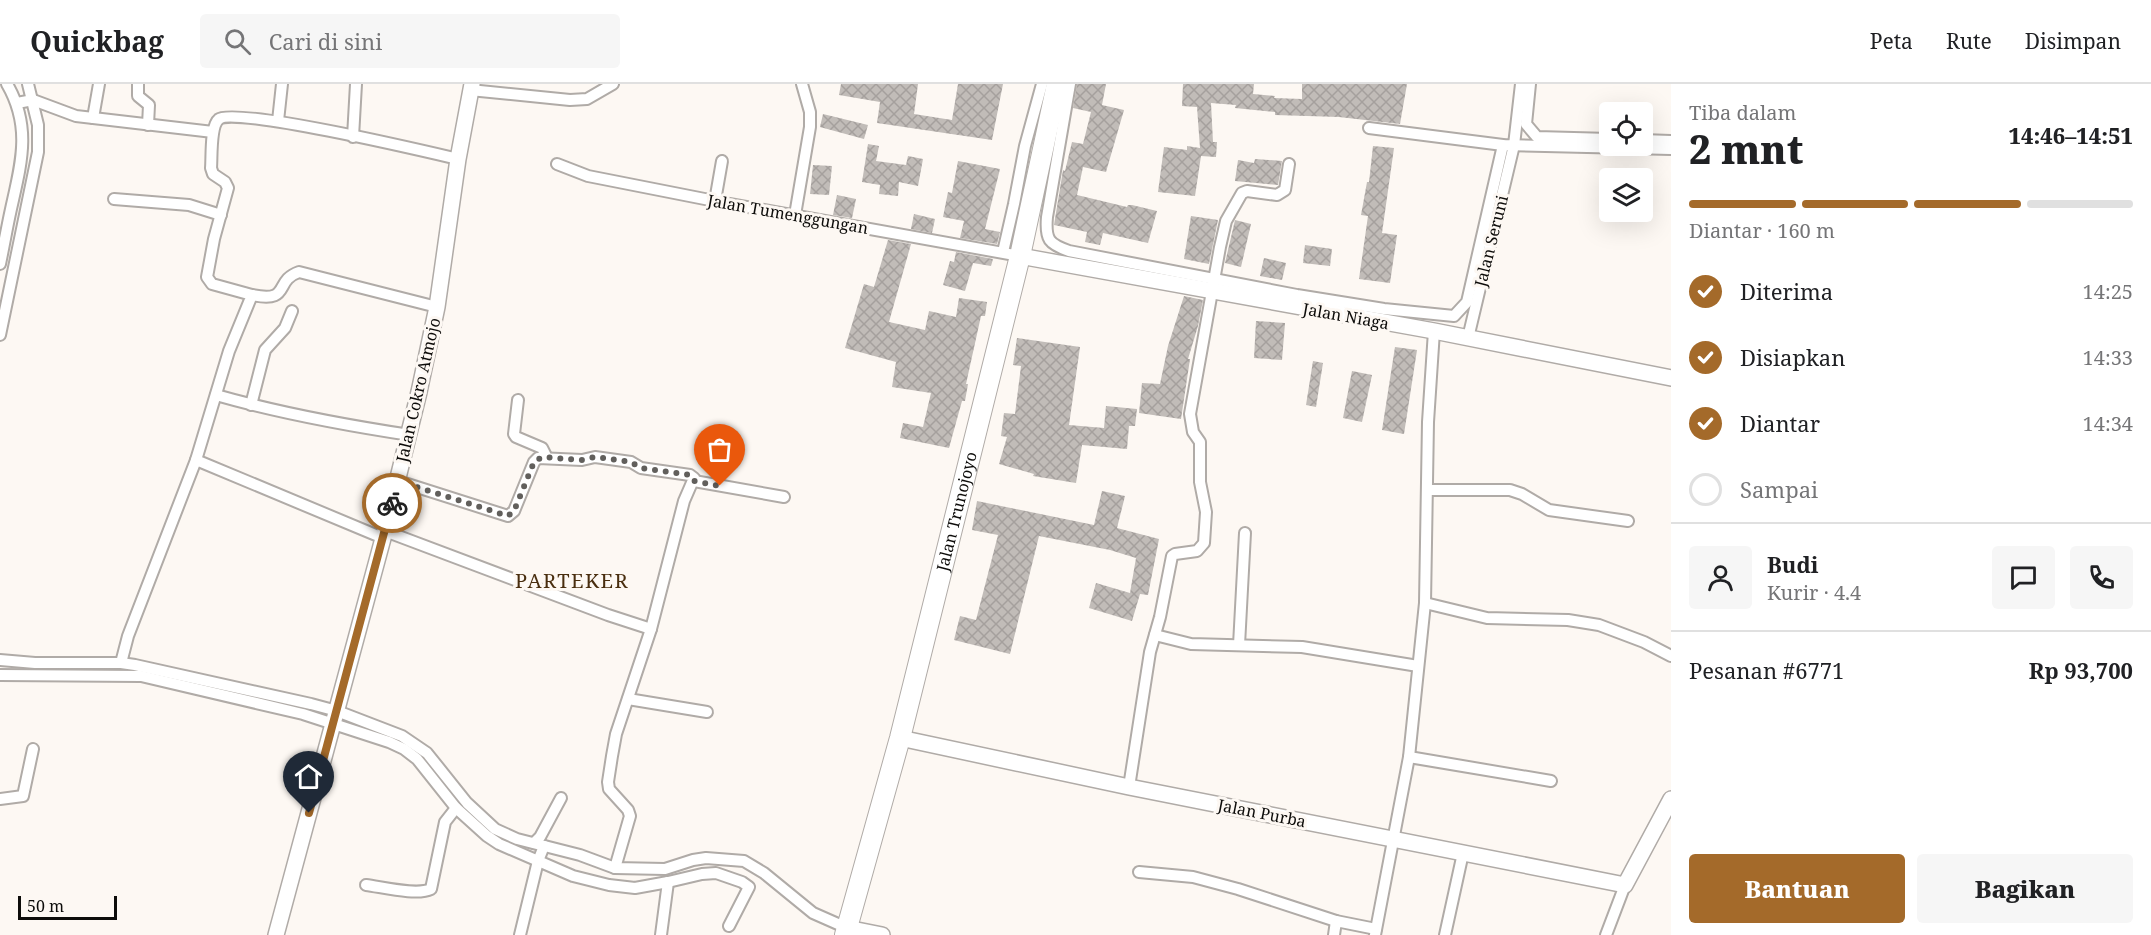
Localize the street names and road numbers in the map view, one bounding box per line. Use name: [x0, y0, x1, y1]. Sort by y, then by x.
street label: Jalan Tumenggungan: [705, 189, 870, 239]
street label: Jalan Seruni: [1469, 193, 1513, 290]
street label: Jalan Niaga: [1300, 297, 1391, 334]
street label: Jalan Cokro Atmojo: [390, 316, 445, 465]
street label: Jalan Trunojoyo: [931, 449, 982, 574]
street label: Jalan Purba: [1215, 793, 1308, 832]

